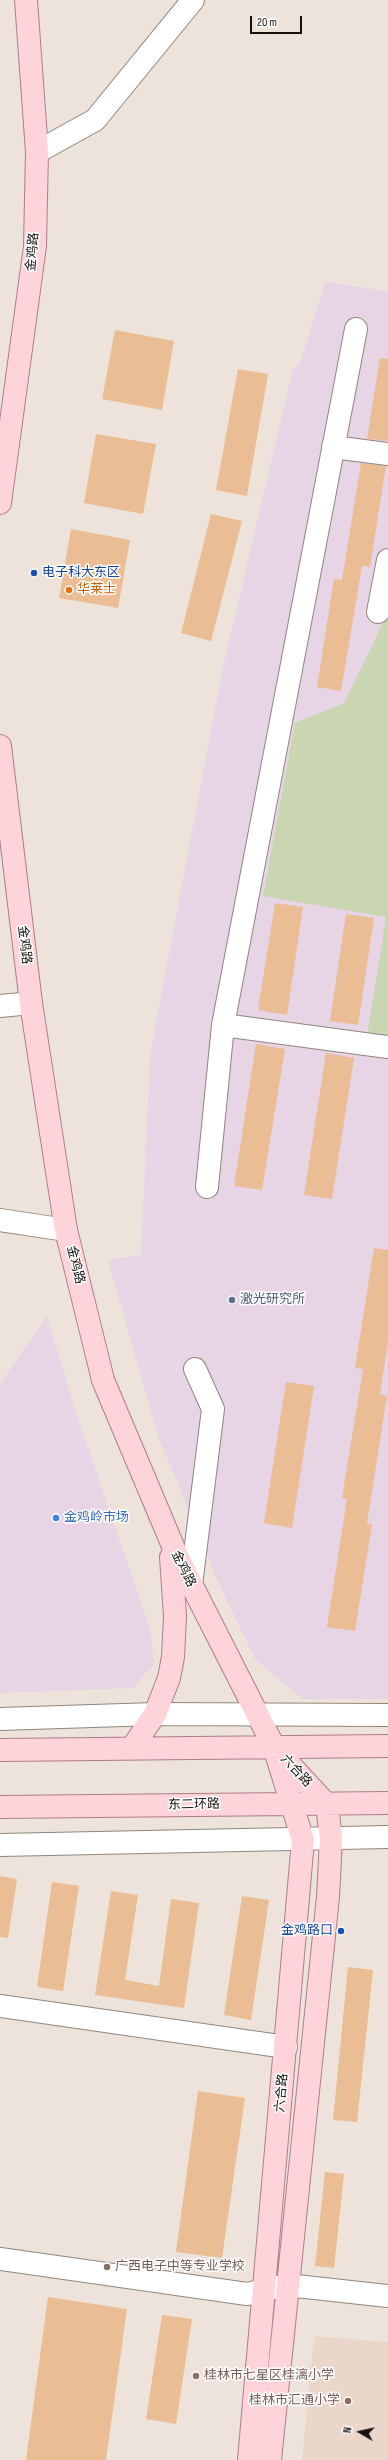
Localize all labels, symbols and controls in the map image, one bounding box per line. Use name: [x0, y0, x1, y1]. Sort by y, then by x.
scale bar: [252, 8, 304, 34]
text: 20 m: [257, 15, 277, 30]
street label: 金鸡路: [24, 232, 42, 272]
place label: 电子科大东区: [42, 565, 120, 581]
marker: 电子科大东区: [29, 568, 39, 578]
place label: 华莱士: [77, 582, 116, 598]
marker: 华莱士: [64, 585, 74, 595]
street label: 金鸡路: [14, 925, 34, 965]
street label: 金鸡路: [63, 1244, 87, 1286]
place label: 激光研究所: [240, 1292, 305, 1308]
marker: 激光研究所: [227, 1295, 237, 1305]
place label: 金鸡岭市场: [64, 1510, 129, 1526]
marker: 金鸡岭市场: [51, 1513, 61, 1523]
street label: 金鸡路: [167, 1548, 199, 1590]
street label: 六合路: [277, 1751, 315, 1791]
street label: 东二环路: [168, 1797, 220, 1813]
place label: 金鸡路口: [281, 1923, 333, 1939]
marker: 金鸡路口: [336, 1926, 346, 1936]
street label: 六合路: [273, 2073, 291, 2113]
place label: 广西电子中等专业学校: [115, 2259, 245, 2275]
marker: 广西电子中等专业学校: [102, 2262, 112, 2272]
place label: 桂林市七星区桂漓小学: [204, 2368, 334, 2384]
marker: 桂林市七星区桂漓小学: [191, 2371, 201, 2381]
place label: 桂林市汇通小学: [249, 2393, 340, 2409]
marker: 桂林市汇通小学: [343, 2396, 353, 2406]
north arrow: [340, 2412, 380, 2452]
text: N: [341, 2426, 355, 2434]

